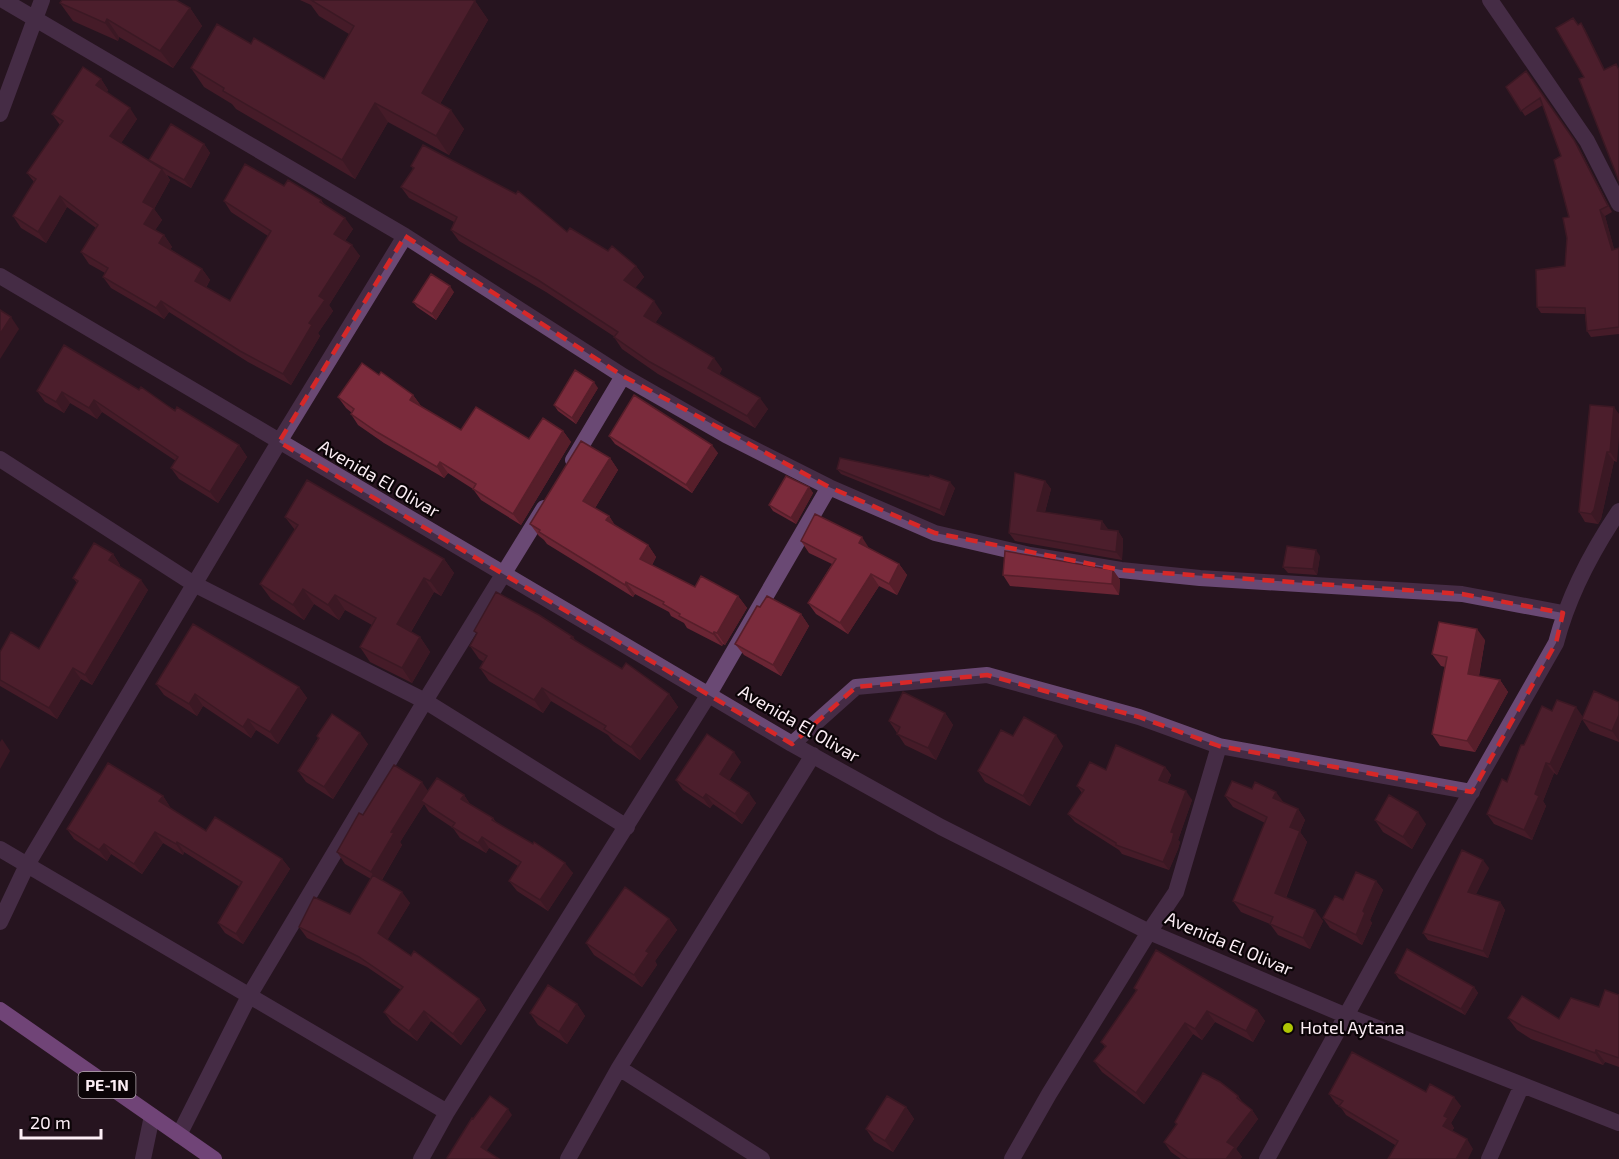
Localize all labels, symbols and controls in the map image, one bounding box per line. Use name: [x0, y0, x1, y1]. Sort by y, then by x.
street label: Avenida El Olivar: [315, 434, 444, 522]
street label: Avenida El Olivar: [735, 679, 864, 767]
street label: Avenida El Olivar: [1162, 906, 1296, 980]
place label: Hotel Aytana: [1300, 1016, 1405, 1038]
marker: Hotel Aytana: [1281, 1021, 1295, 1035]
road number: PE-1N: [78, 1072, 136, 1098]
scale bar: [21, 1102, 100, 1140]
text: 20 m: [30, 1111, 71, 1133]

